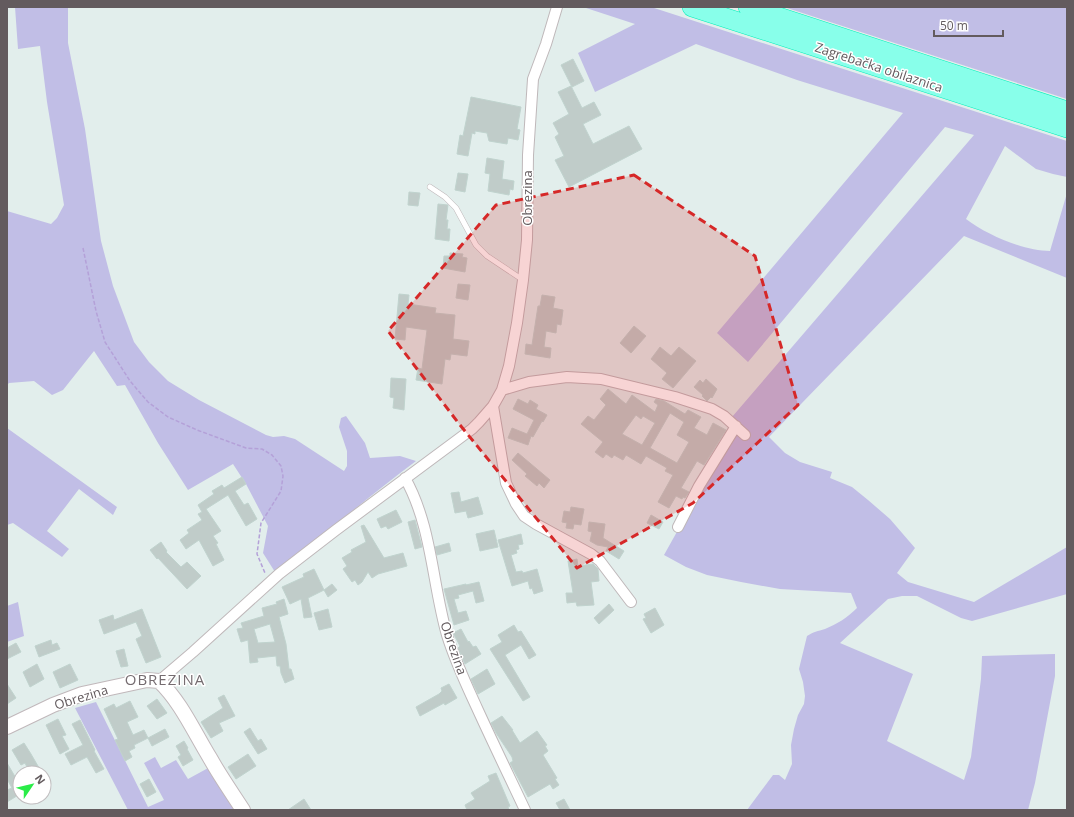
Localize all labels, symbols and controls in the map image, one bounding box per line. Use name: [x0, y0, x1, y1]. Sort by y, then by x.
scale bar: [934, 12, 1003, 38]
text: 50 m: [940, 17, 968, 34]
street label: Zagrebačka obilaznica: [813, 38, 945, 96]
street label: Obrezina: [518, 170, 536, 226]
street label: Obrezina: [436, 619, 472, 677]
district label: OBREZINA: [125, 669, 205, 689]
street label: Obrezina: [52, 680, 110, 714]
north arrow: [12, 765, 52, 805]
text: N: [32, 771, 49, 787]

